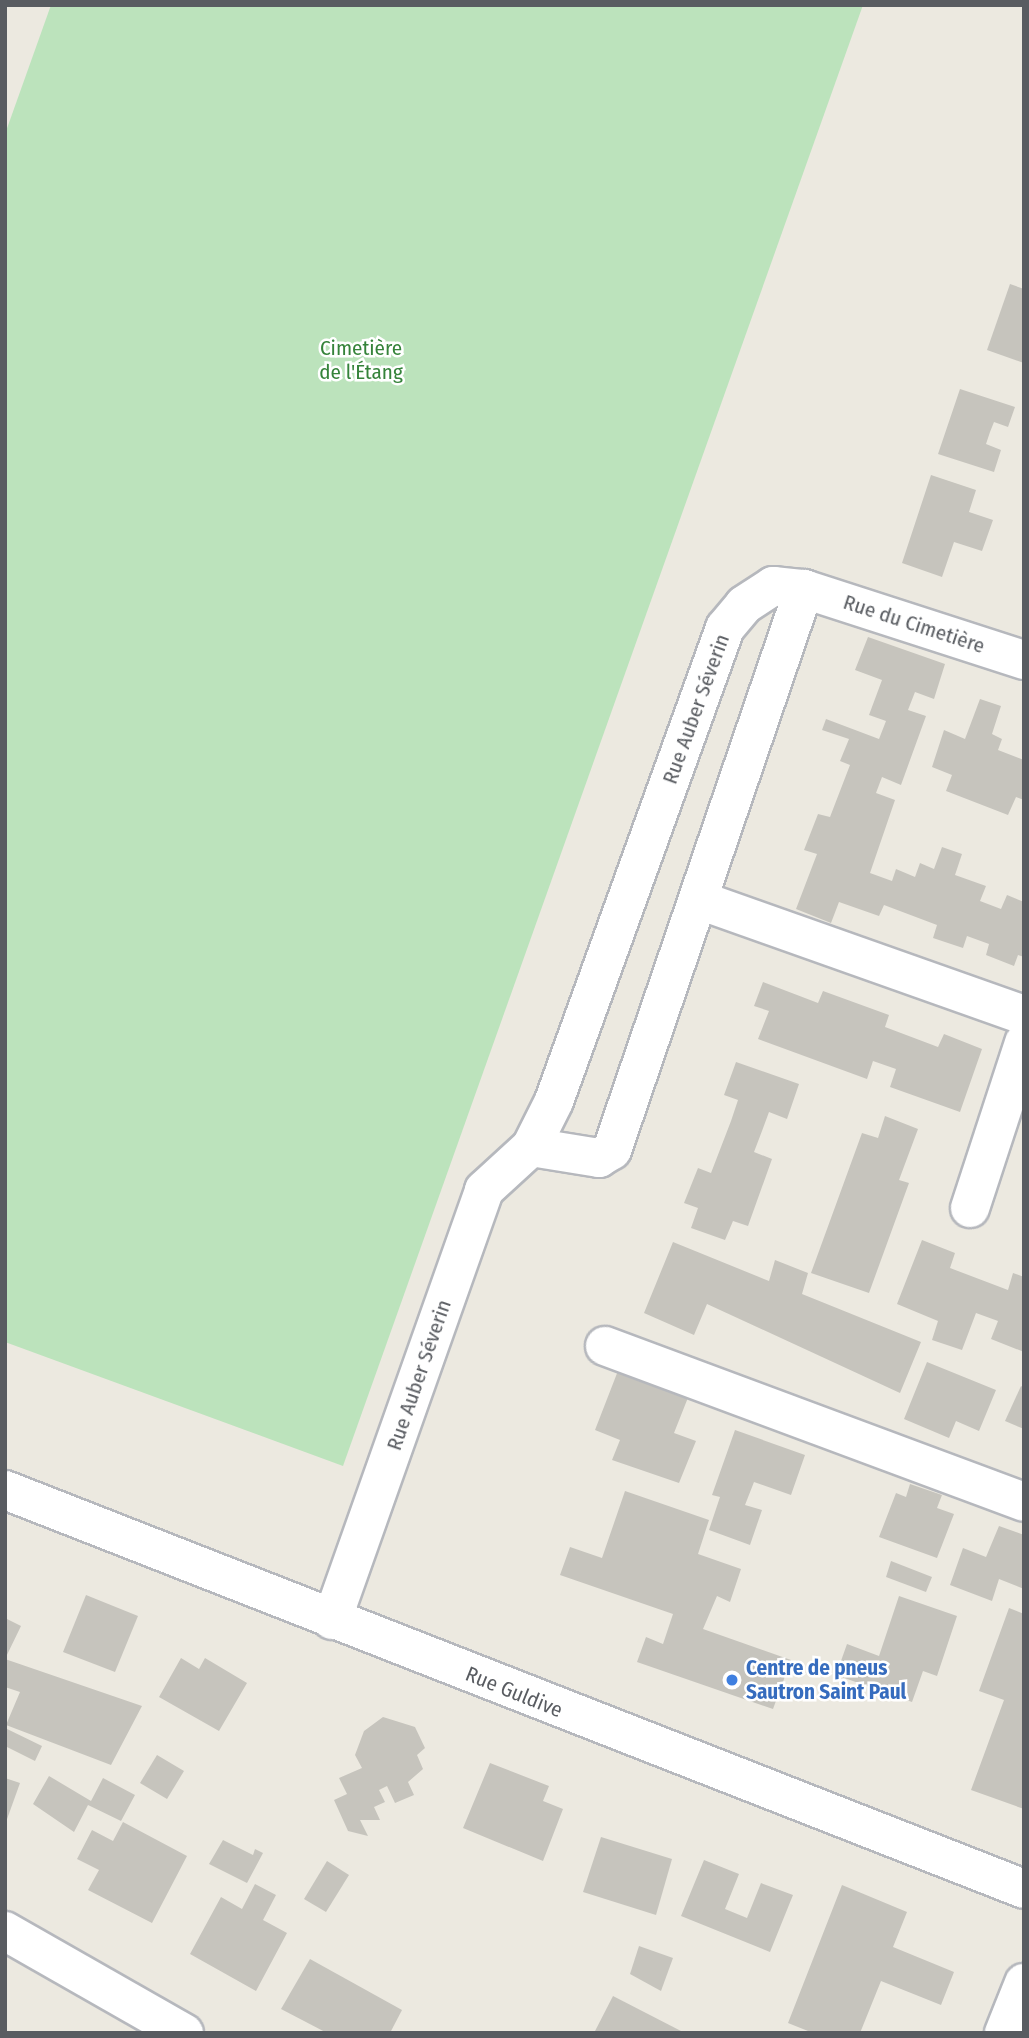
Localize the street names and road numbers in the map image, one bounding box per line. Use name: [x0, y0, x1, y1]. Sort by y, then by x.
street label: Rue du Cimetière: [840, 589, 988, 659]
street label: Rue Auber Séverin: [657, 631, 735, 787]
street label: Rue Auber Séverin: [381, 1296, 457, 1454]
street label: Rue Guldive: [462, 1661, 566, 1723]

